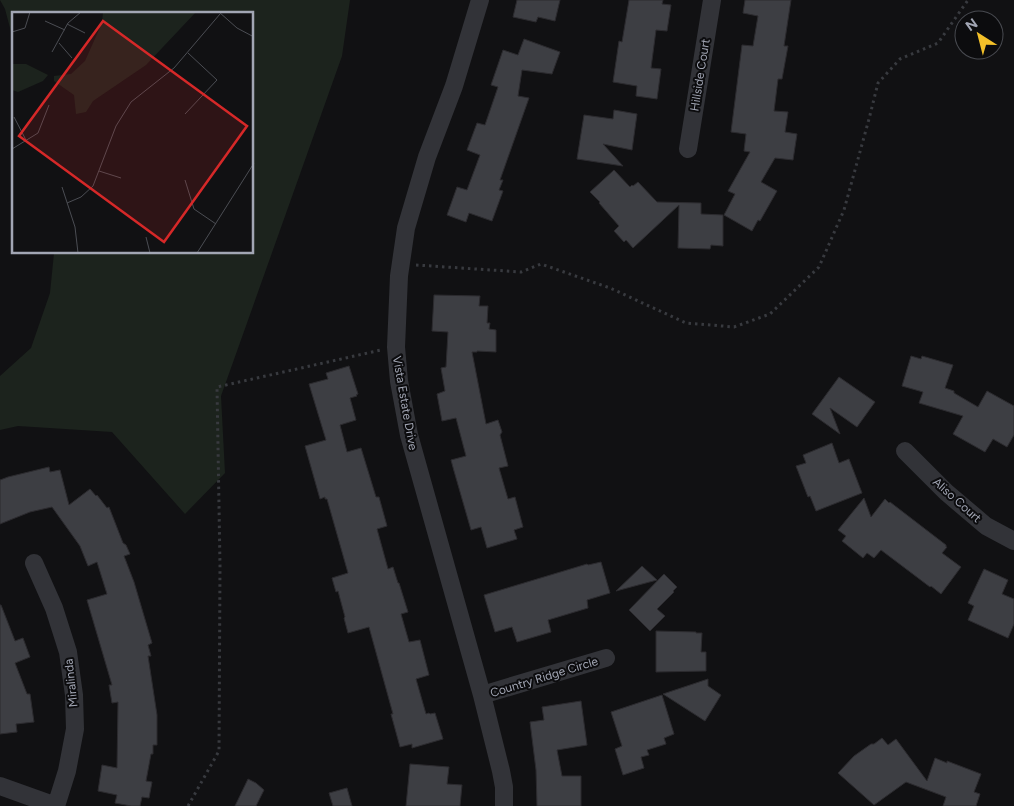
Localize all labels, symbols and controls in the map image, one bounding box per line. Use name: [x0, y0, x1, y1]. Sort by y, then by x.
north arrow: [954, 10, 1004, 60]
inset map: [12, 12, 254, 254]
text: N: [962, 15, 981, 35]
street label: Hillside Court: [687, 37, 713, 112]
street label: Vista Estate Drive: [390, 355, 420, 452]
street label: Aliso Court: [930, 475, 984, 526]
street label: Country Ridge Circle: [488, 654, 600, 700]
street label: Miralinda: [62, 658, 80, 708]

